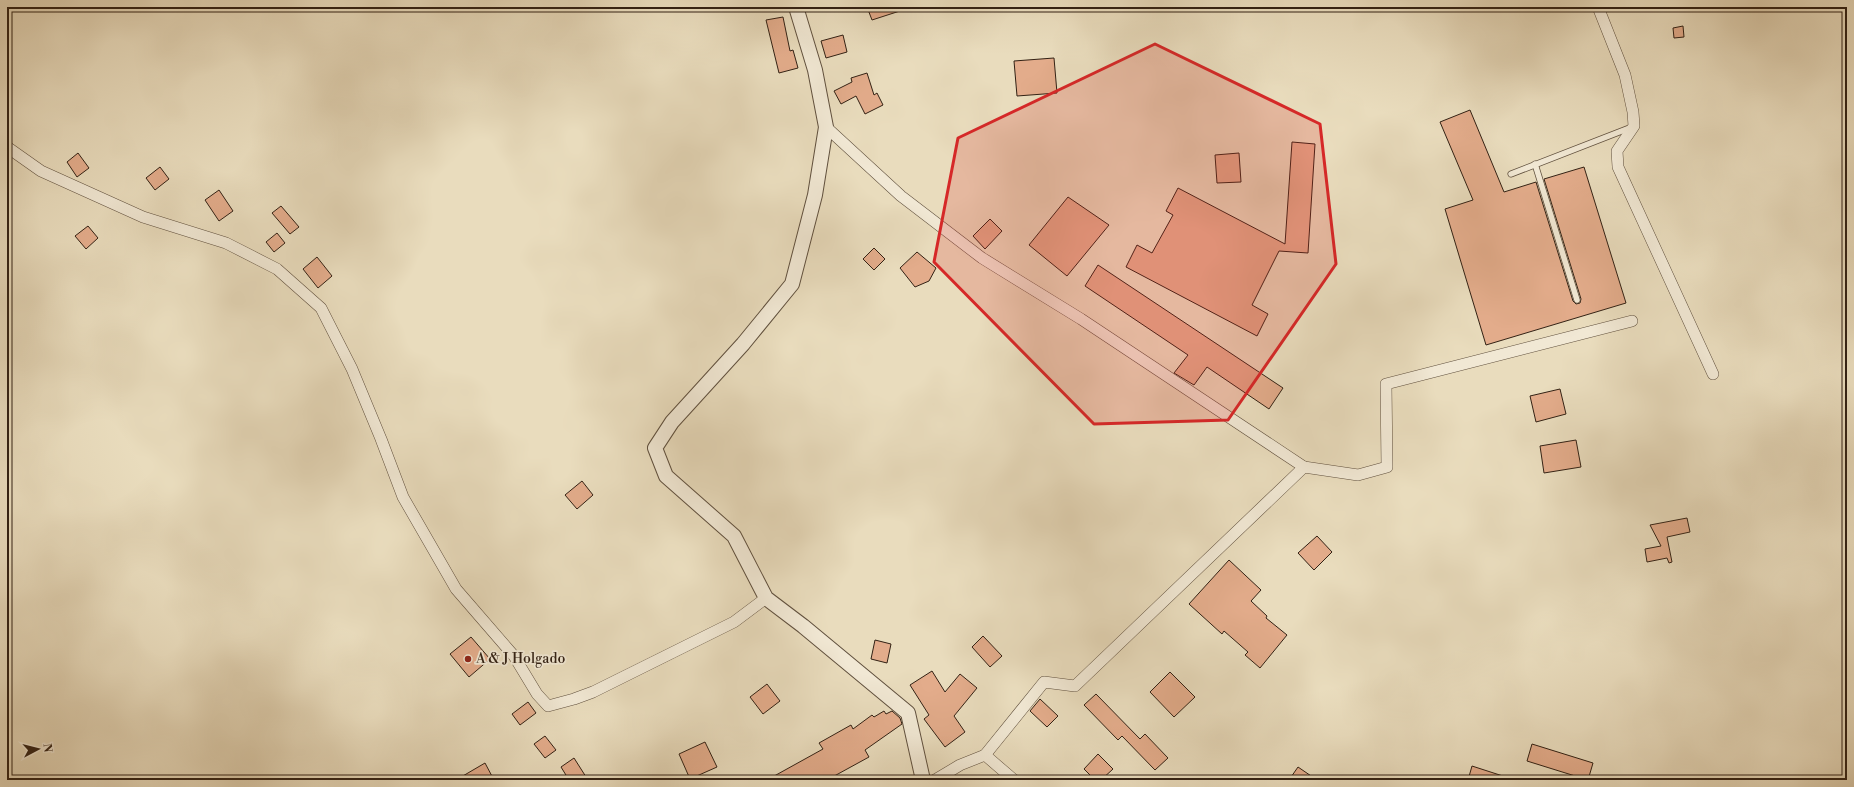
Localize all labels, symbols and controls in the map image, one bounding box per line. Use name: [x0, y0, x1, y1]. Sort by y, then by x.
place label: A & J Holgado: [475, 650, 565, 668]
marker: A & J Holgado: [463, 654, 473, 664]
north arrow: [18, 729, 58, 769]
text: N: [39, 743, 54, 753]

